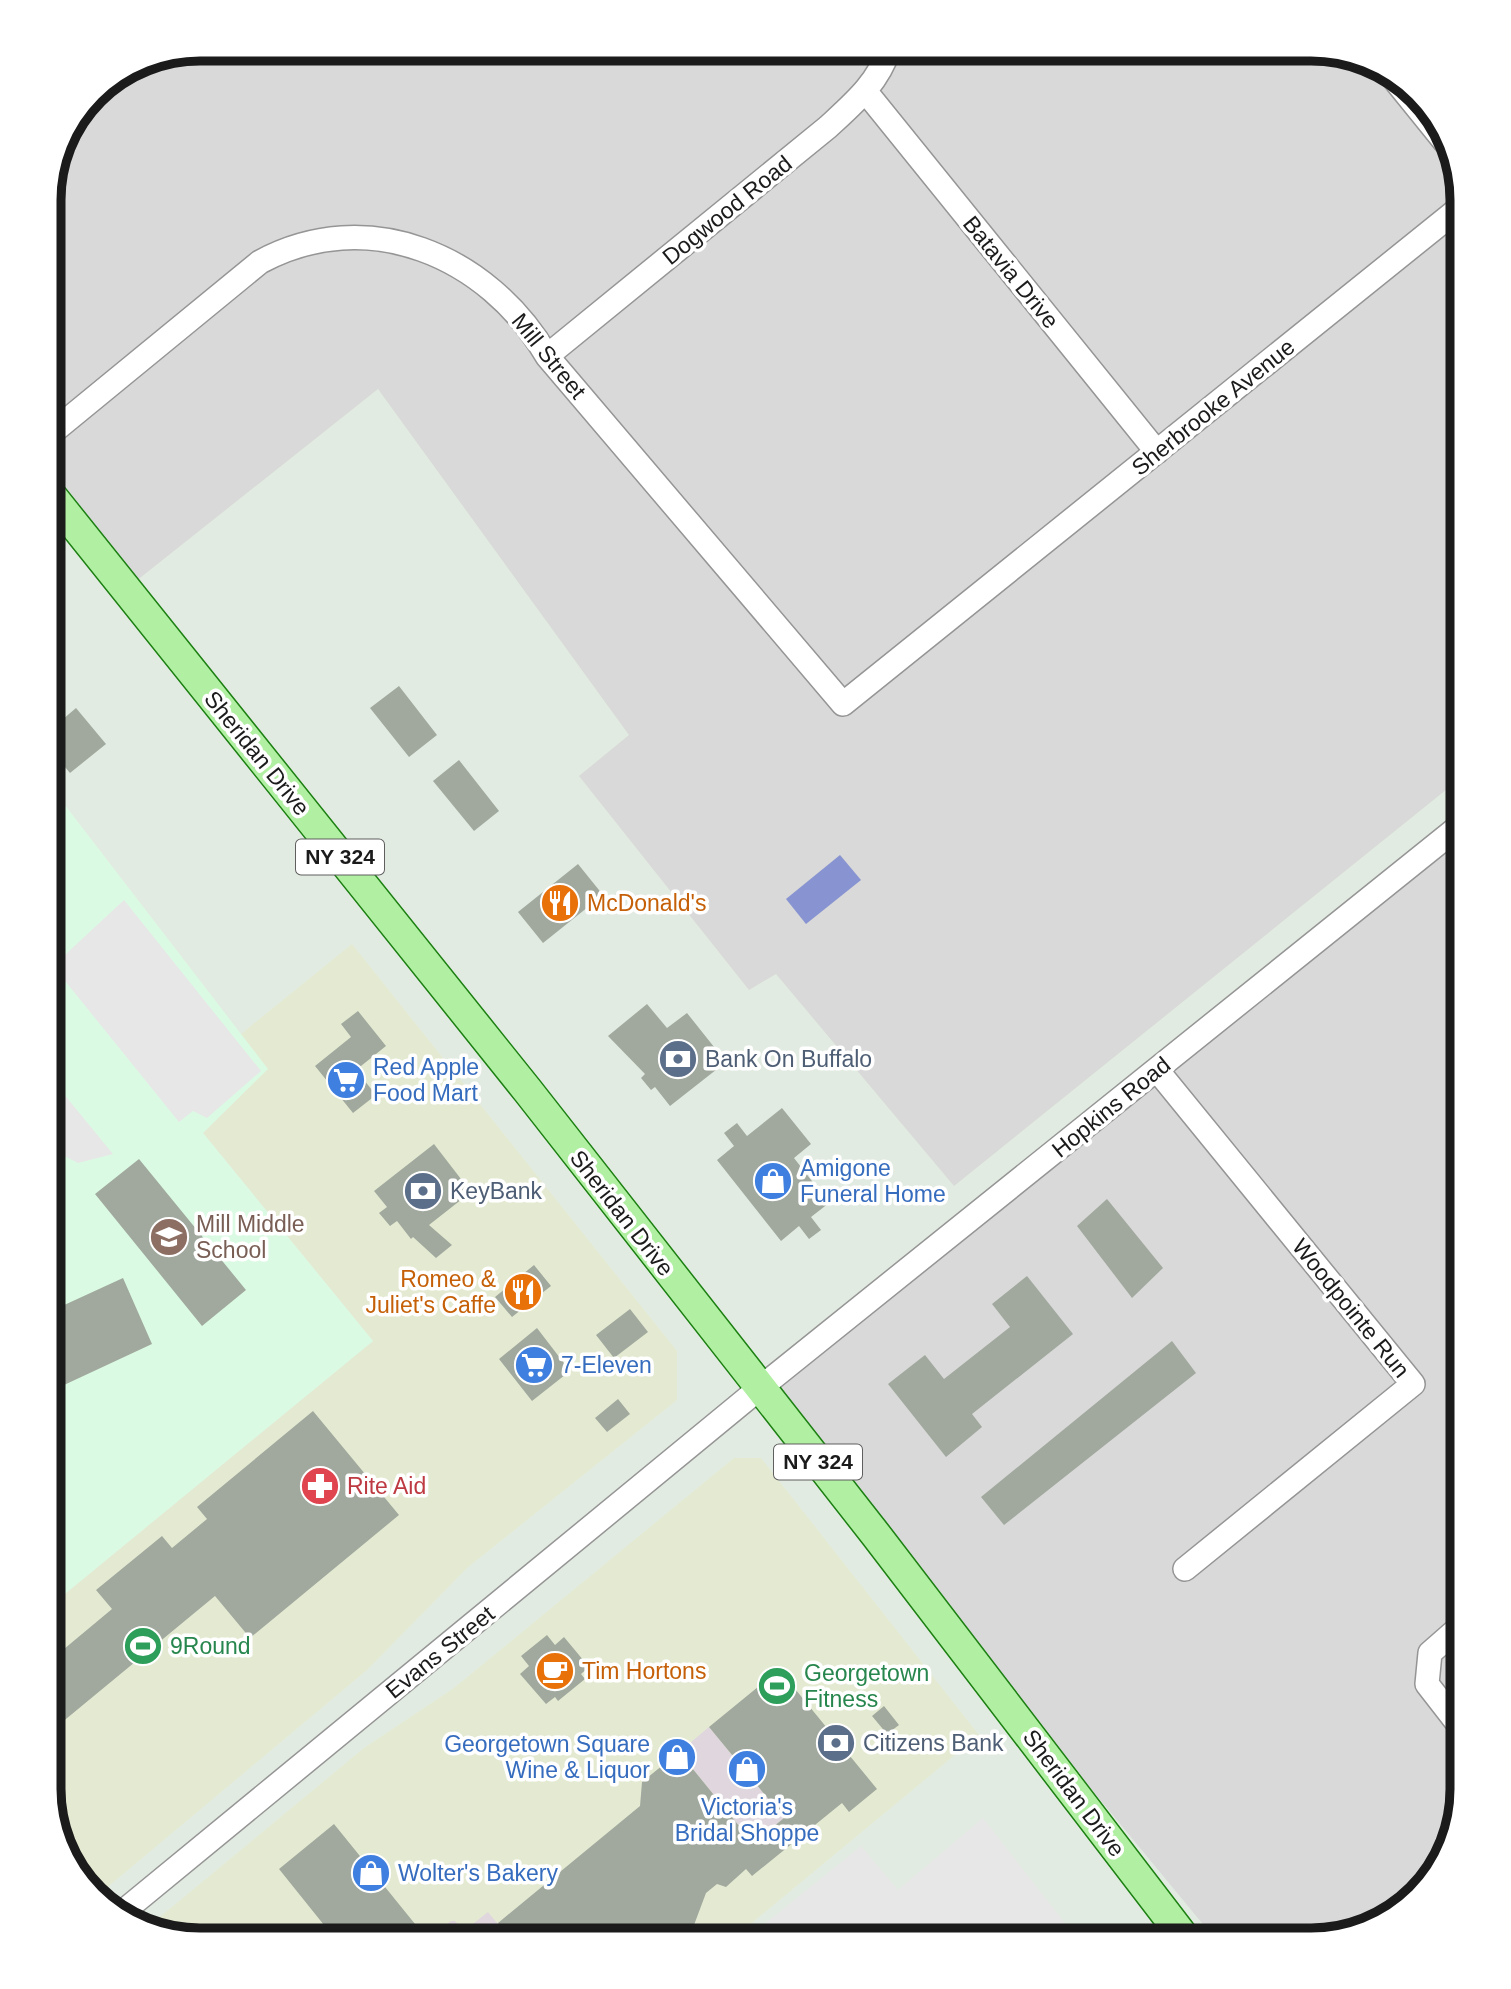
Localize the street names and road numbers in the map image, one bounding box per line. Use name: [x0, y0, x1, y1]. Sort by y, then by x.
street label: Dogwood Road: [657, 150, 797, 270]
street label: Batavia Drive: [958, 211, 1064, 333]
street label: Mill Street: [507, 308, 592, 404]
street label: Sherbrooke Avenue: [1126, 333, 1300, 481]
street label: Sheridan Drive: [199, 686, 315, 820]
road number: NY 324: [296, 840, 384, 874]
street label: Hopkins Road: [1047, 1051, 1175, 1163]
street label: Sheridan Drive: [565, 1145, 679, 1281]
street label: Woodpointe Run: [1287, 1233, 1415, 1383]
road number: NY 324: [774, 1444, 862, 1480]
street label: Evans Street: [381, 1600, 500, 1704]
street label: Sheridan Drive: [1018, 1724, 1130, 1862]

